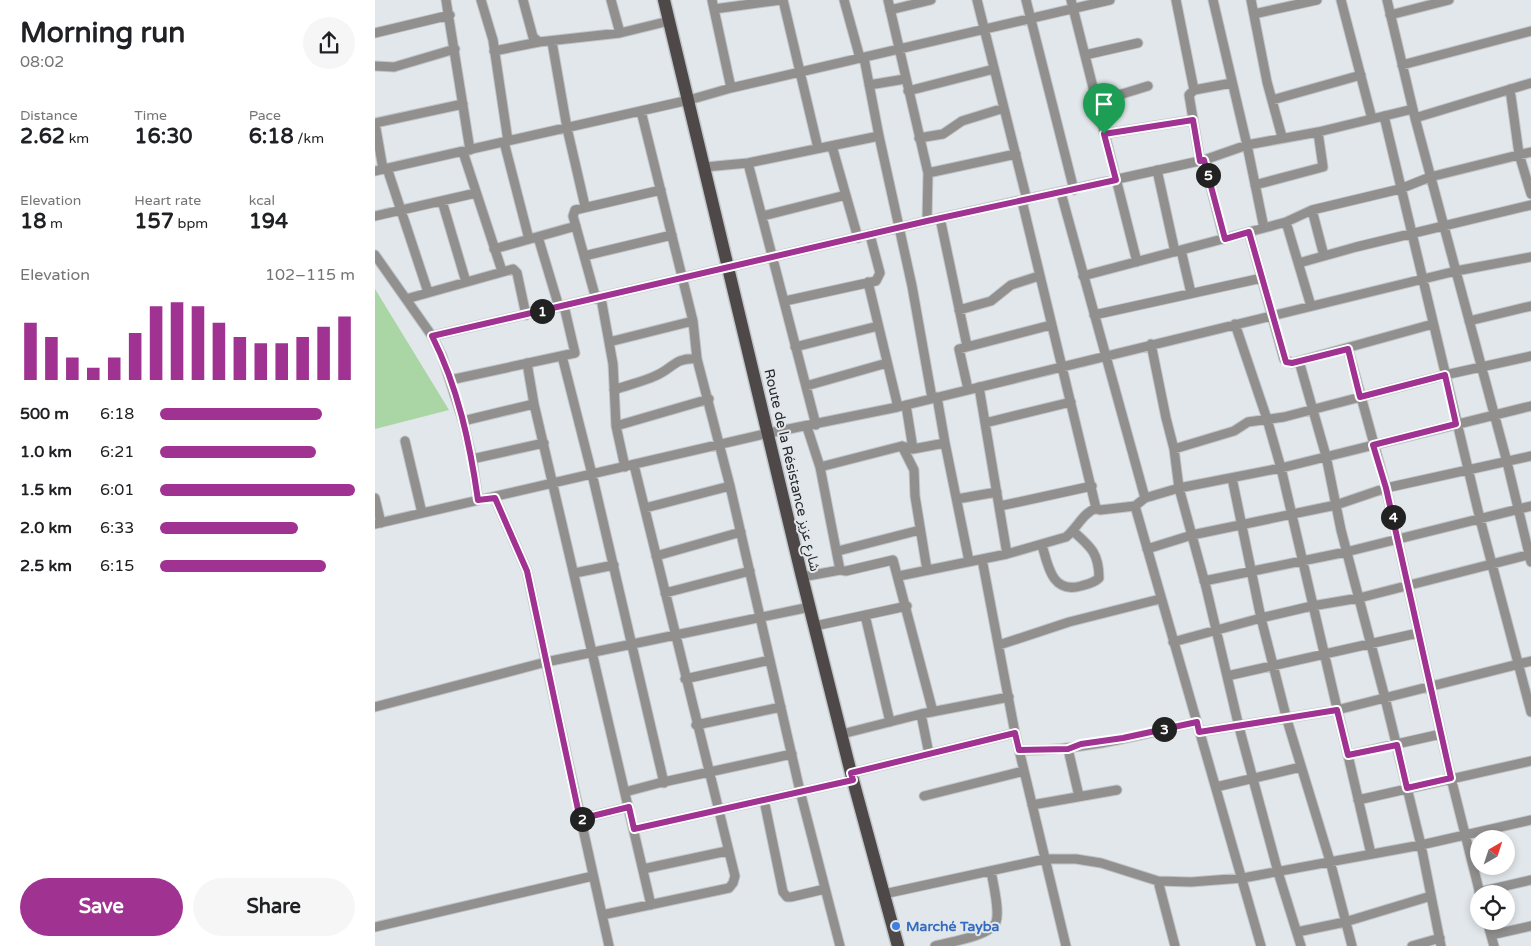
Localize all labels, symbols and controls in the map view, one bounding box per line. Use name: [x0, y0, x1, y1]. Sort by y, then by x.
text: Morning run: [20, 16, 185, 50]
button: share: [303, 17, 355, 69]
text: 08:02: [20, 52, 64, 72]
pin: [1083, 83, 1125, 134]
icon: arrive: [1090, 90, 1118, 118]
text: Distance: [20, 107, 78, 124]
text: Time: [134, 107, 167, 124]
text: Pace: [249, 107, 281, 124]
text: 2.62: [20, 124, 65, 149]
text: 16:30: [134, 124, 193, 149]
text: 6:18: [249, 124, 294, 149]
text: km: [65, 130, 89, 147]
text: /km: [294, 130, 324, 147]
pin: 5: [1195, 162, 1221, 188]
text: 5: [1204, 167, 1213, 184]
text: Elevation: [20, 192, 81, 209]
text: Heart rate: [134, 192, 201, 209]
text: kcal: [249, 192, 275, 209]
text: 18: [20, 209, 46, 234]
text: 157: [134, 209, 174, 234]
text: 194: [249, 209, 288, 234]
text: m: [46, 215, 63, 232]
text: bpm: [174, 215, 208, 232]
text: Elevation: [20, 265, 90, 285]
text: 102–115 m: [265, 265, 355, 285]
pin: 1: [529, 298, 555, 324]
text: 1: [538, 303, 547, 320]
street label: Route de la Résistance شارع عزيز: [758, 367, 824, 573]
text: 500 m: [20, 404, 69, 424]
text: 6:18: [100, 404, 134, 424]
text: 1.0 km: [20, 442, 72, 462]
text: 6:21: [100, 442, 134, 462]
text: 1.5 km: [20, 480, 72, 500]
text: 6:01: [100, 480, 134, 500]
pin: 4: [1381, 504, 1405, 530]
text: 4: [1389, 509, 1398, 526]
text: 2.0 km: [20, 518, 72, 538]
text: 6:33: [100, 518, 134, 538]
text: 2.5 km: [20, 556, 72, 576]
text: 6:15: [100, 556, 134, 576]
pin: 3: [1151, 716, 1177, 742]
text: 3: [1160, 721, 1169, 738]
pin: 2: [569, 806, 595, 832]
text: 2: [578, 811, 587, 828]
north arrow: [1470, 830, 1515, 875]
map controls: [1470, 830, 1515, 930]
button: Save: [20, 878, 183, 936]
button: Share: [193, 878, 355, 936]
button: locate: [1470, 885, 1515, 930]
place label: Marché Tayba: [906, 918, 1000, 935]
marker: Marché Tayba: [890, 920, 902, 932]

